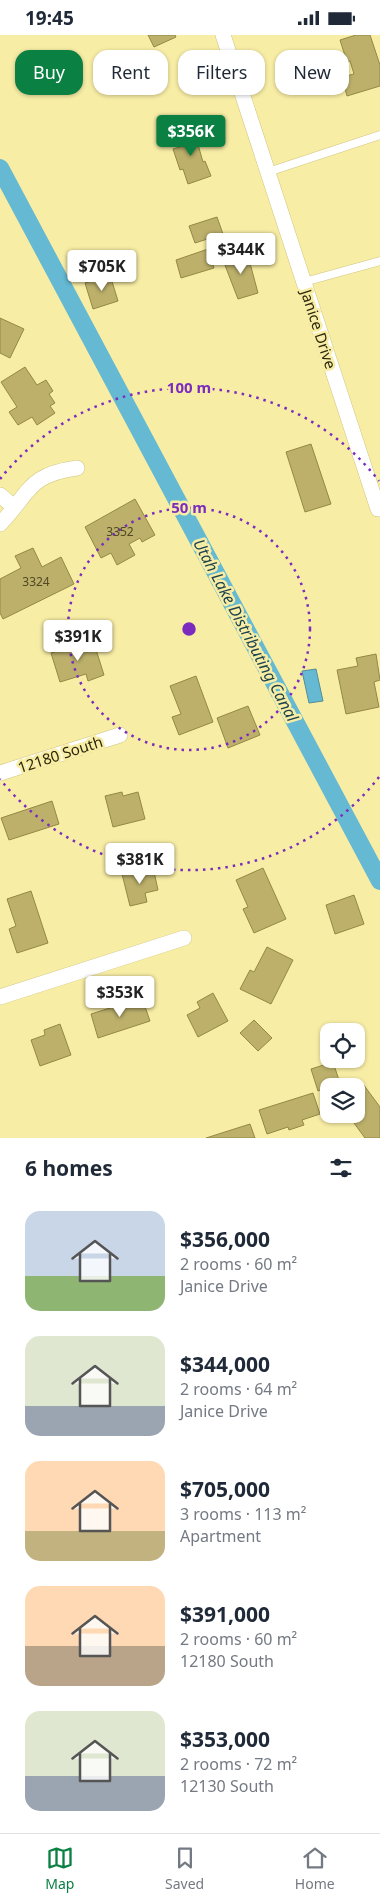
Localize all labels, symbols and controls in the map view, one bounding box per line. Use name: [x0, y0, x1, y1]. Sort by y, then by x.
text: 19:45: [25, 5, 74, 31]
chip: Buy: [15, 50, 83, 95]
chip: Rent: [93, 50, 168, 95]
chip: Filters: [178, 50, 265, 95]
chip: New: [275, 50, 349, 95]
pin: $356K: [156, 115, 226, 157]
text: $356K: [167, 120, 215, 142]
pin: $344K: [206, 233, 276, 275]
text: $344K: [217, 238, 265, 260]
pin: $705K: [67, 249, 137, 292]
text: $705K: [78, 255, 126, 277]
street label: Janice Drive: [296, 285, 341, 371]
text: 100 m: [167, 377, 211, 397]
text: 50 m: [171, 497, 207, 517]
house number: 3352: [106, 523, 134, 540]
water label: Utah Lake Distributing Canal: [188, 535, 304, 726]
house number: 3324: [22, 573, 50, 590]
pin: $391K: [43, 619, 113, 662]
centre of rings: [180, 620, 198, 638]
text: $391K: [54, 625, 102, 647]
street label: 12180 South: [15, 731, 105, 777]
pin: $381K: [105, 843, 175, 885]
text: $381K: [116, 848, 164, 870]
pin: $353K: [85, 975, 155, 1018]
text: $353K: [96, 981, 144, 1003]
map controls: [320, 1023, 365, 1123]
button: locate: [320, 1023, 365, 1068]
button: layers: [320, 1078, 365, 1123]
text: 6 homes: [25, 1154, 113, 1182]
icon: filters: [327, 1154, 355, 1182]
text: $356,000: [180, 1225, 270, 1253]
icon: home: [65, 1231, 125, 1291]
text: 2 rooms · 60 m²: [180, 1253, 297, 1275]
text: Janice Drive: [180, 1275, 268, 1297]
text: $344,000: [180, 1350, 270, 1378]
icon: home: [65, 1356, 125, 1416]
text: 2 rooms · 64 m²: [180, 1378, 297, 1400]
text: Janice Drive: [180, 1400, 268, 1422]
text: $705,000: [180, 1475, 270, 1503]
icon: home: [65, 1481, 125, 1541]
text: 3 rooms · 113 m²: [180, 1503, 306, 1525]
text: Apartment: [180, 1525, 261, 1547]
text: $391,000: [180, 1600, 270, 1628]
icon: home: [65, 1606, 125, 1666]
text: 2 rooms · 60 m²: [180, 1628, 297, 1650]
text: 12180 South: [180, 1650, 274, 1672]
text: $353,000: [180, 1725, 270, 1753]
icon: home: [65, 1731, 125, 1791]
text: 2 rooms · 72 m²: [180, 1753, 297, 1775]
text: 12130 South: [180, 1775, 274, 1797]
tab: Map: [45, 1844, 74, 1893]
tab: Saved: [165, 1844, 204, 1893]
tab: Home: [295, 1844, 335, 1893]

